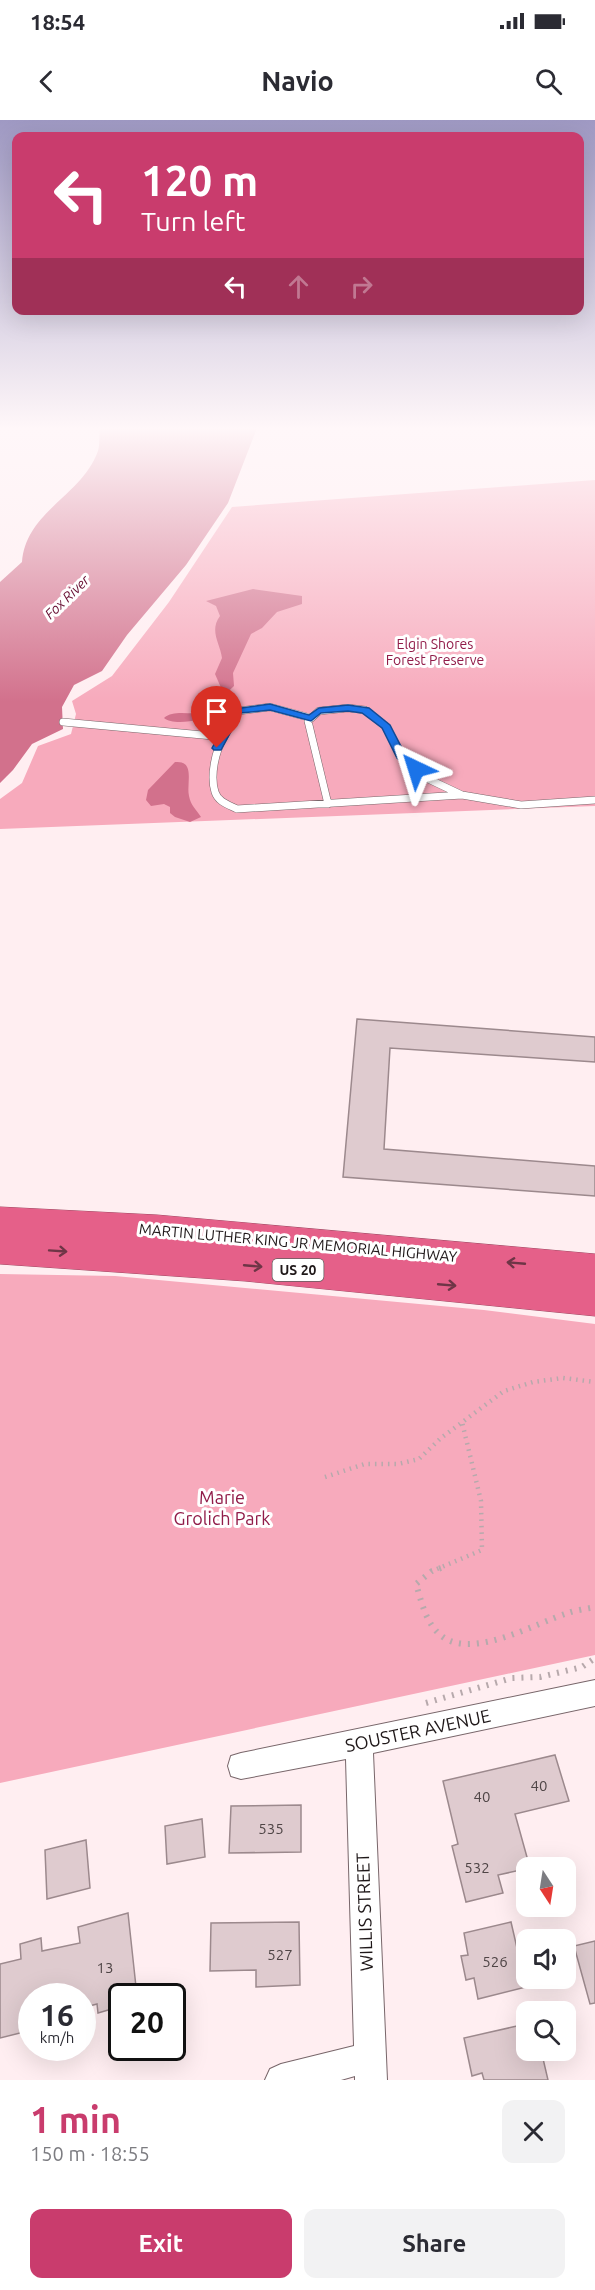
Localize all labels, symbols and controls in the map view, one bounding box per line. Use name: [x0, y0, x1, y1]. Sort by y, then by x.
text: 18:54: [30, 9, 85, 34]
icon: back: [30, 65, 63, 98]
icon: search: [532, 65, 565, 98]
text: Navio: [261, 66, 334, 96]
icon: left: [42, 156, 120, 234]
text: 120 m: [141, 157, 258, 204]
text: Turn left: [141, 206, 245, 236]
icon: left: [219, 270, 252, 303]
icon: ahead: [282, 270, 315, 303]
icon: right: [345, 270, 378, 303]
water label: Fox River: [41, 571, 93, 622]
park label: Elgin Shores Forest Preserve: [386, 636, 484, 668]
pin: [191, 686, 242, 748]
icon: arrive: [200, 695, 233, 728]
position arrow: [384, 737, 448, 801]
street label: MARTIN LUTHER KING JR MEMORIAL HIGHWAY: [138, 1220, 458, 1265]
one-way arrow: [48, 1246, 68, 1257]
one-way arrow: [506, 1257, 526, 1268]
road number: US 20: [272, 1259, 324, 1281]
one-way arrow: [242, 1261, 262, 1272]
one-way arrow: [436, 1280, 456, 1291]
park label: Marie Grolich Park: [174, 1487, 270, 1528]
street label: SOUSTER AVENUE: [343, 1705, 492, 1755]
house number: 40: [531, 1777, 547, 1794]
house number: 40: [474, 1788, 490, 1805]
house number: 535: [258, 1820, 284, 1837]
street label: WILLIS STREET: [352, 1852, 376, 1972]
north arrow: [516, 1857, 576, 1917]
map controls: [516, 1857, 576, 2061]
house number: 532: [464, 1859, 490, 1876]
button: sound: [516, 1929, 576, 1989]
house number: 527: [267, 1946, 293, 1963]
house number: 526: [482, 1953, 508, 1970]
house number: 13: [97, 1959, 113, 1976]
speed limit sign: 20: [108, 1983, 186, 2061]
text: 16: [40, 1998, 74, 2032]
button: search: [516, 2001, 576, 2061]
text: km/h: [40, 2029, 74, 2046]
text: 1 min: [30, 2099, 121, 2140]
button: close: [502, 2100, 565, 2163]
text: 150 m · 18:55: [30, 2142, 150, 2165]
button: Exit: [30, 2209, 292, 2278]
button: Share: [304, 2209, 565, 2278]

